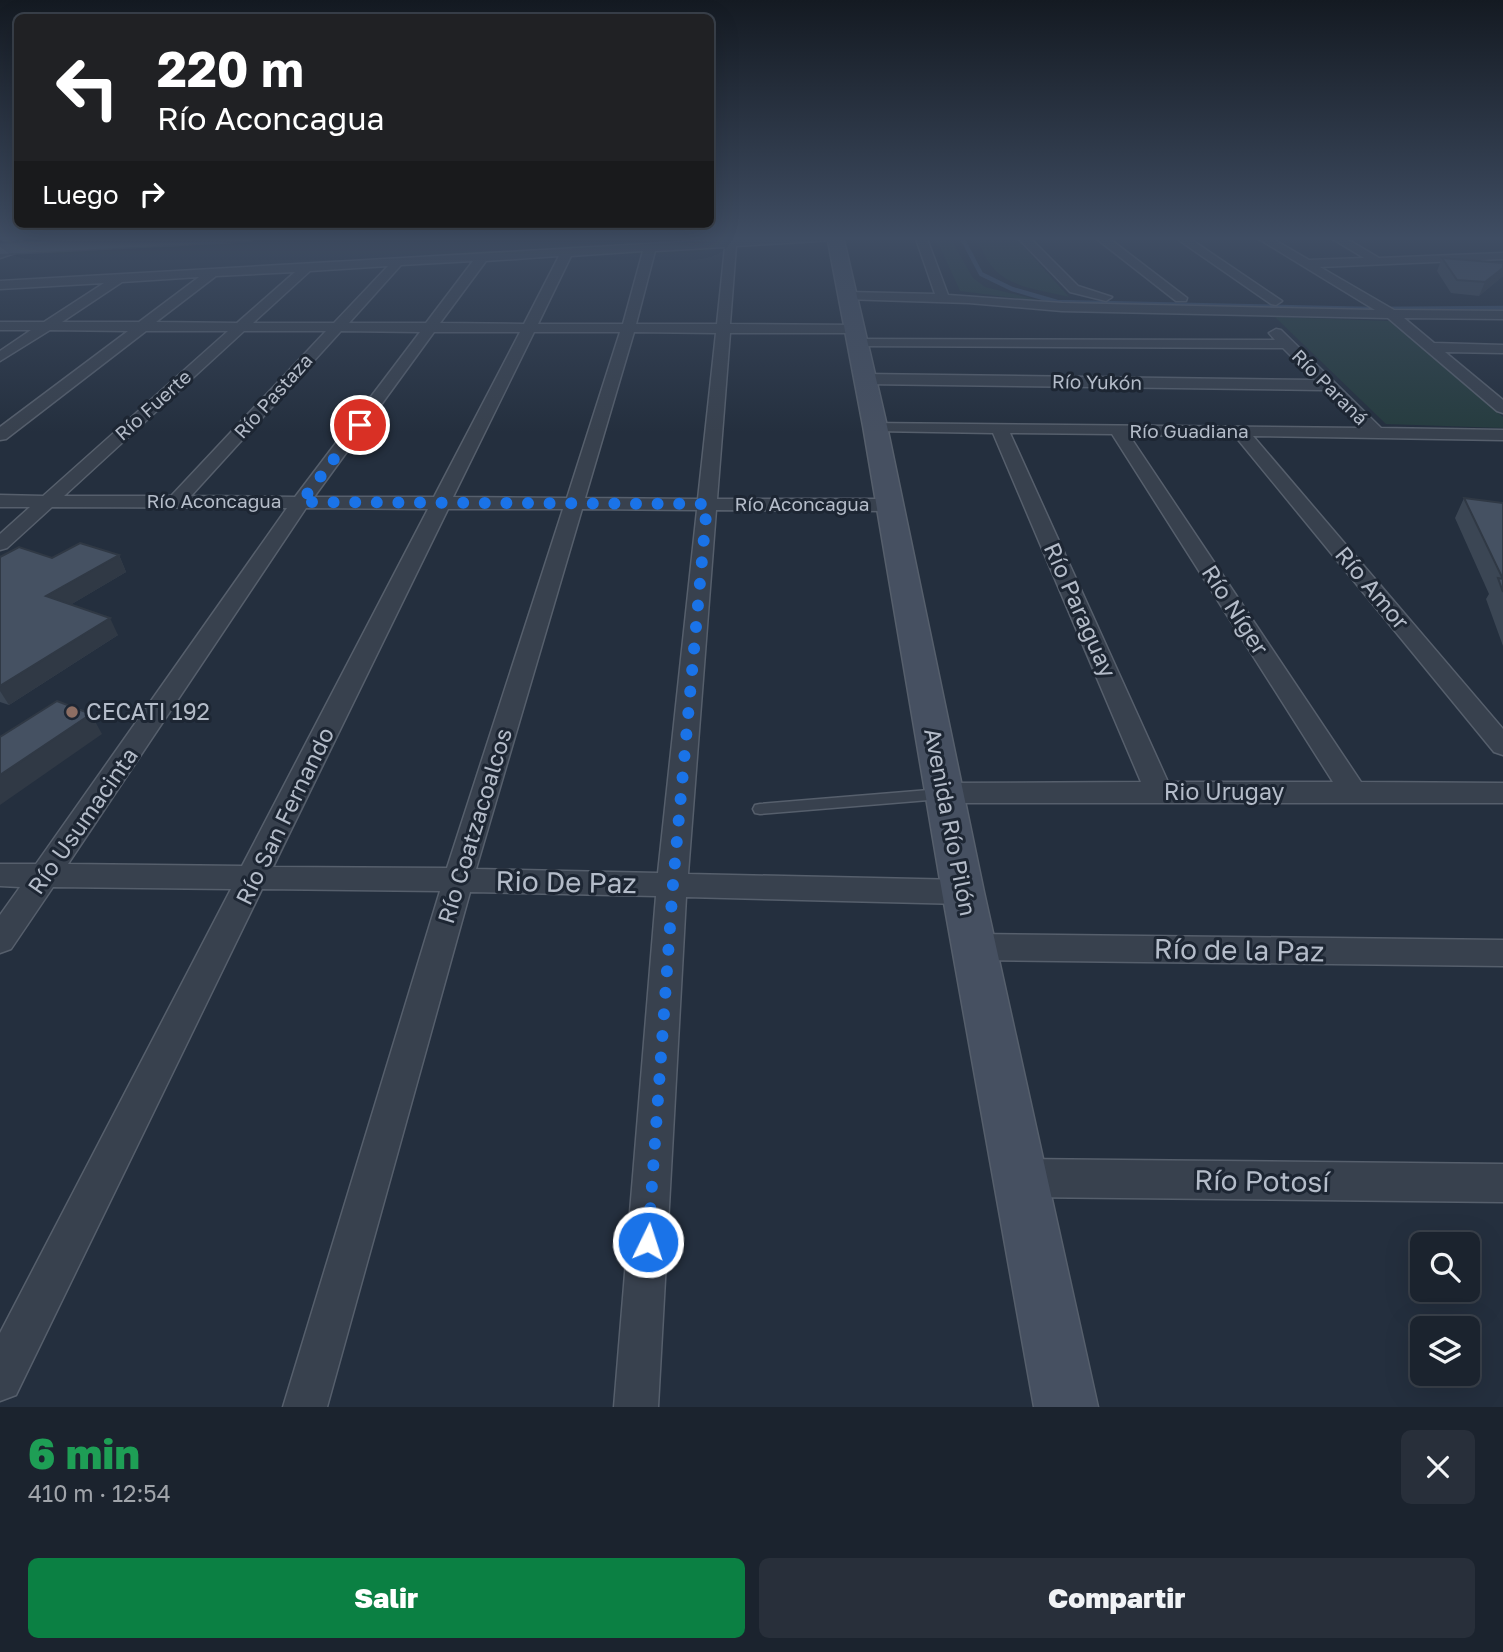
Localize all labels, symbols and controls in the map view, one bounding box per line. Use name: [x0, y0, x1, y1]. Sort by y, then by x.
text: 220 m: [157, 39, 304, 98]
icon: left: [42, 42, 133, 133]
text: Río Aconcagua: [157, 99, 385, 137]
icon: right: [133, 175, 171, 213]
text: Luego: [42, 179, 119, 210]
street label: Río Paraná: [1288, 344, 1373, 429]
street label: Río Pastaza: [229, 349, 317, 443]
street label: Río Fuerte: [110, 364, 195, 445]
street label: Río Yukón: [1052, 369, 1142, 394]
pin: [330, 395, 390, 455]
icon: arrive: [341, 406, 379, 444]
street label: Río Guadiana: [1129, 419, 1249, 442]
street label: Río Aconcagua: [146, 489, 282, 512]
street label: Río Aconcagua: [734, 492, 870, 515]
street label: Río Paraguay: [1039, 538, 1123, 681]
street label: Río Amor: [1330, 540, 1416, 635]
street label: Río Níger: [1196, 559, 1275, 660]
place label: CECATI 192: [86, 697, 210, 725]
marker: CECATI 192: [64, 704, 80, 720]
street label: Río San Fernando: [229, 722, 339, 909]
street label: Río Coatzacoalcos: [431, 725, 517, 927]
street label: Avenida Río Pilón: [919, 726, 983, 918]
street label: Río Usumacinta: [21, 742, 143, 899]
street label: Rio Urugay: [1164, 777, 1284, 805]
street label: Rio De Paz: [495, 864, 637, 899]
street label: Río de la Paz: [1153, 932, 1325, 967]
street label: Río Potosí: [1194, 1163, 1332, 1198]
position arrow: [611, 1205, 685, 1279]
map controls: [1410, 1232, 1480, 1386]
button: search: [1410, 1232, 1480, 1302]
button: layers: [1410, 1316, 1480, 1386]
text: 6 min: [28, 1428, 140, 1478]
button: close: [1401, 1430, 1475, 1504]
text: 410 m · 12:54: [28, 1479, 171, 1507]
button: Salir: [28, 1558, 745, 1638]
button: Compartir: [759, 1558, 1475, 1638]

